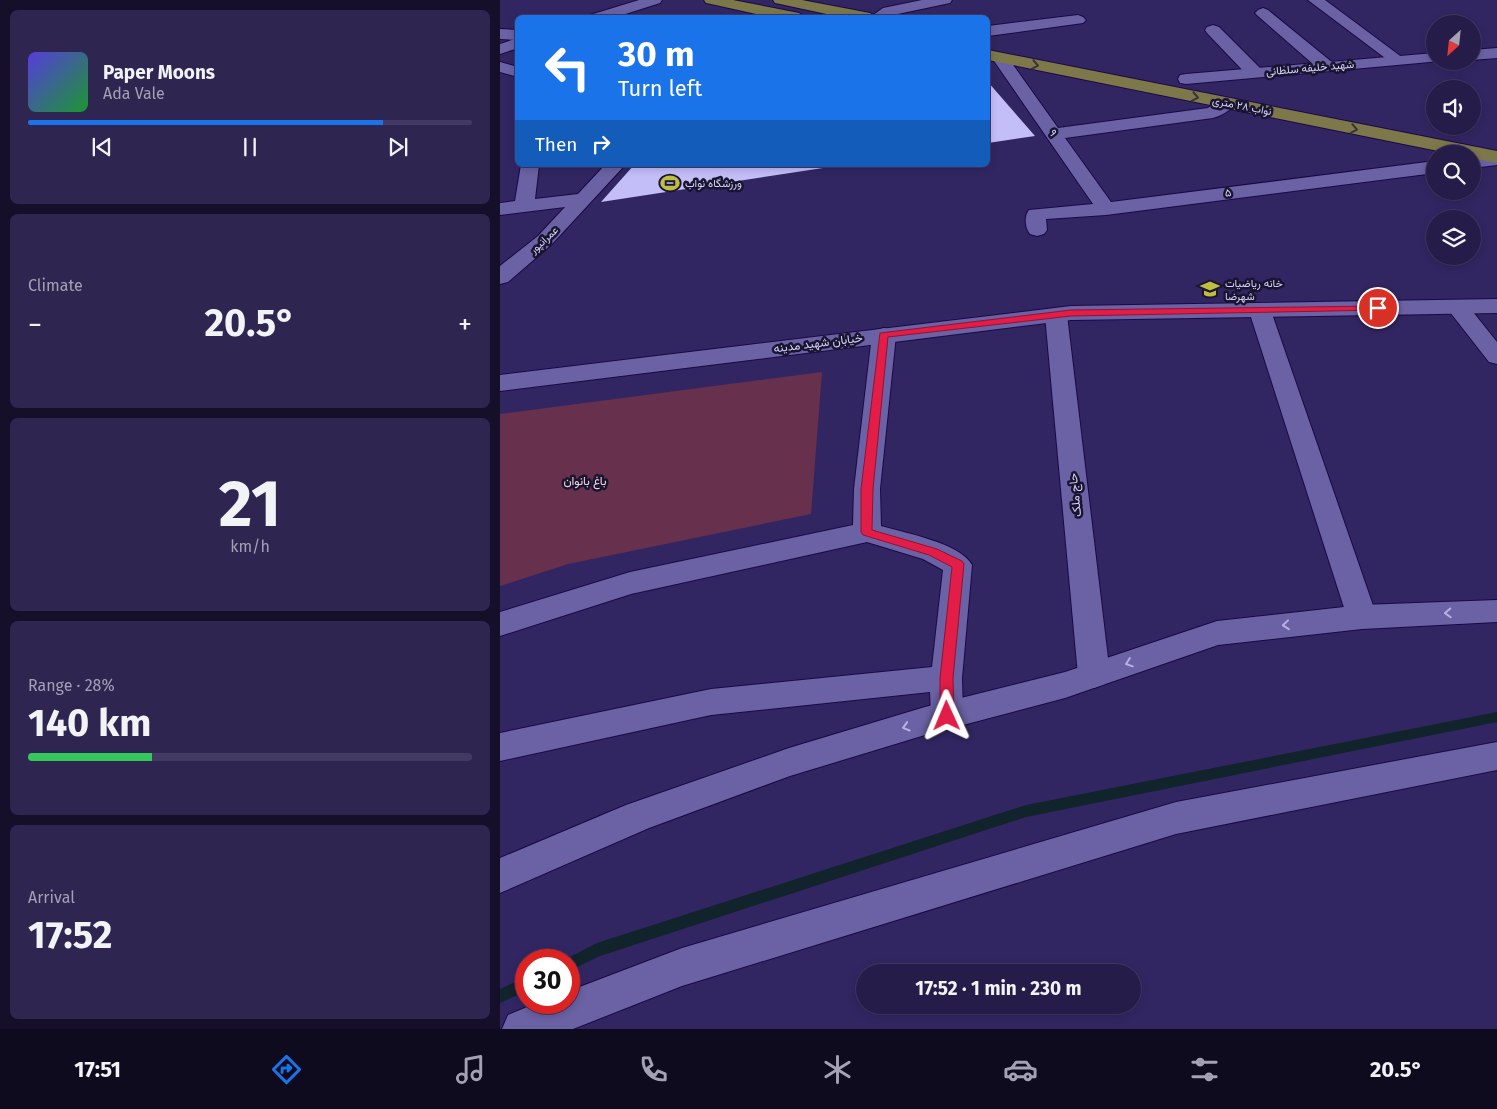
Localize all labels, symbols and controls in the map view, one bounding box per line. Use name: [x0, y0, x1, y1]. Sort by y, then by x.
north arrow: [1426, 15, 1481, 70]
map controls: [1426, 15, 1481, 265]
text: 30 m: [618, 33, 695, 75]
icon: left: [535, 35, 600, 100]
street label: شهید خلیفه سلطانی: [1265, 58, 1355, 78]
one-way arrow: [1031, 59, 1040, 70]
text: Paper Moons: [103, 61, 215, 84]
text: Turn left: [618, 75, 702, 102]
button: sound: [1426, 80, 1481, 135]
text: Ada Vale: [103, 84, 165, 103]
one-way arrow: [1190, 91, 1199, 101]
street label: نواب ۲۸ متری: [1211, 94, 1273, 118]
one-way arrow: [1350, 123, 1358, 133]
street label: ۹: [1046, 127, 1060, 139]
icon: right: [587, 130, 615, 158]
icon: previous: [88, 133, 116, 161]
icon: pause: [236, 133, 264, 161]
icon: next: [384, 133, 412, 161]
text: Then: [535, 133, 577, 156]
button: search: [1426, 145, 1481, 200]
sports icon: ورزشگاه نواب: [659, 172, 681, 194]
place label: ورزشگاه نواب: [685, 177, 742, 190]
street label: ۵: [1224, 186, 1232, 200]
button: layers: [1426, 210, 1481, 265]
street label: عمرانپور: [526, 223, 562, 258]
text: Climate: [28, 276, 83, 295]
place label: خانه ریاضیات شهرضا: [1225, 277, 1283, 303]
school or university icon: خانه ریاضیات شهرضا: [1199, 278, 1221, 300]
pin: [1357, 287, 1399, 329]
icon: arrive: [1364, 294, 1392, 322]
text: 20.5°: [204, 300, 296, 346]
text: −: [28, 308, 42, 341]
text: +: [458, 308, 472, 341]
street label: خیابان شهید مدینه: [773, 331, 863, 356]
text: 21: [219, 465, 281, 543]
street label: حاج ملک: [1066, 472, 1086, 518]
park label: باغ بانوان: [563, 474, 607, 490]
text: km/h: [230, 537, 270, 556]
one-way arrow: [1444, 608, 1452, 618]
one-way arrow: [1282, 619, 1290, 630]
one-way arrow: [1126, 657, 1134, 667]
text: Range · 28%: [28, 676, 115, 695]
position arrow: [920, 689, 972, 741]
text: 140 km: [28, 700, 151, 746]
one-way arrow: [902, 721, 910, 731]
text: Arrival: [28, 888, 75, 907]
text: 17:52: [28, 912, 112, 958]
speed limit sign: 30: [515, 949, 580, 1014]
text: 17:52 · 1 min · 230 m: [915, 977, 1082, 1000]
icon: directions: [269, 1052, 304, 1087]
icon: music: [453, 1052, 488, 1087]
icon: phone: [636, 1052, 671, 1087]
icon: climate: [820, 1052, 855, 1087]
icon: car: [1003, 1052, 1038, 1087]
icon: filters: [1187, 1052, 1222, 1087]
text: 17:51: [74, 1056, 121, 1083]
text: 20.5°: [1370, 1056, 1423, 1083]

